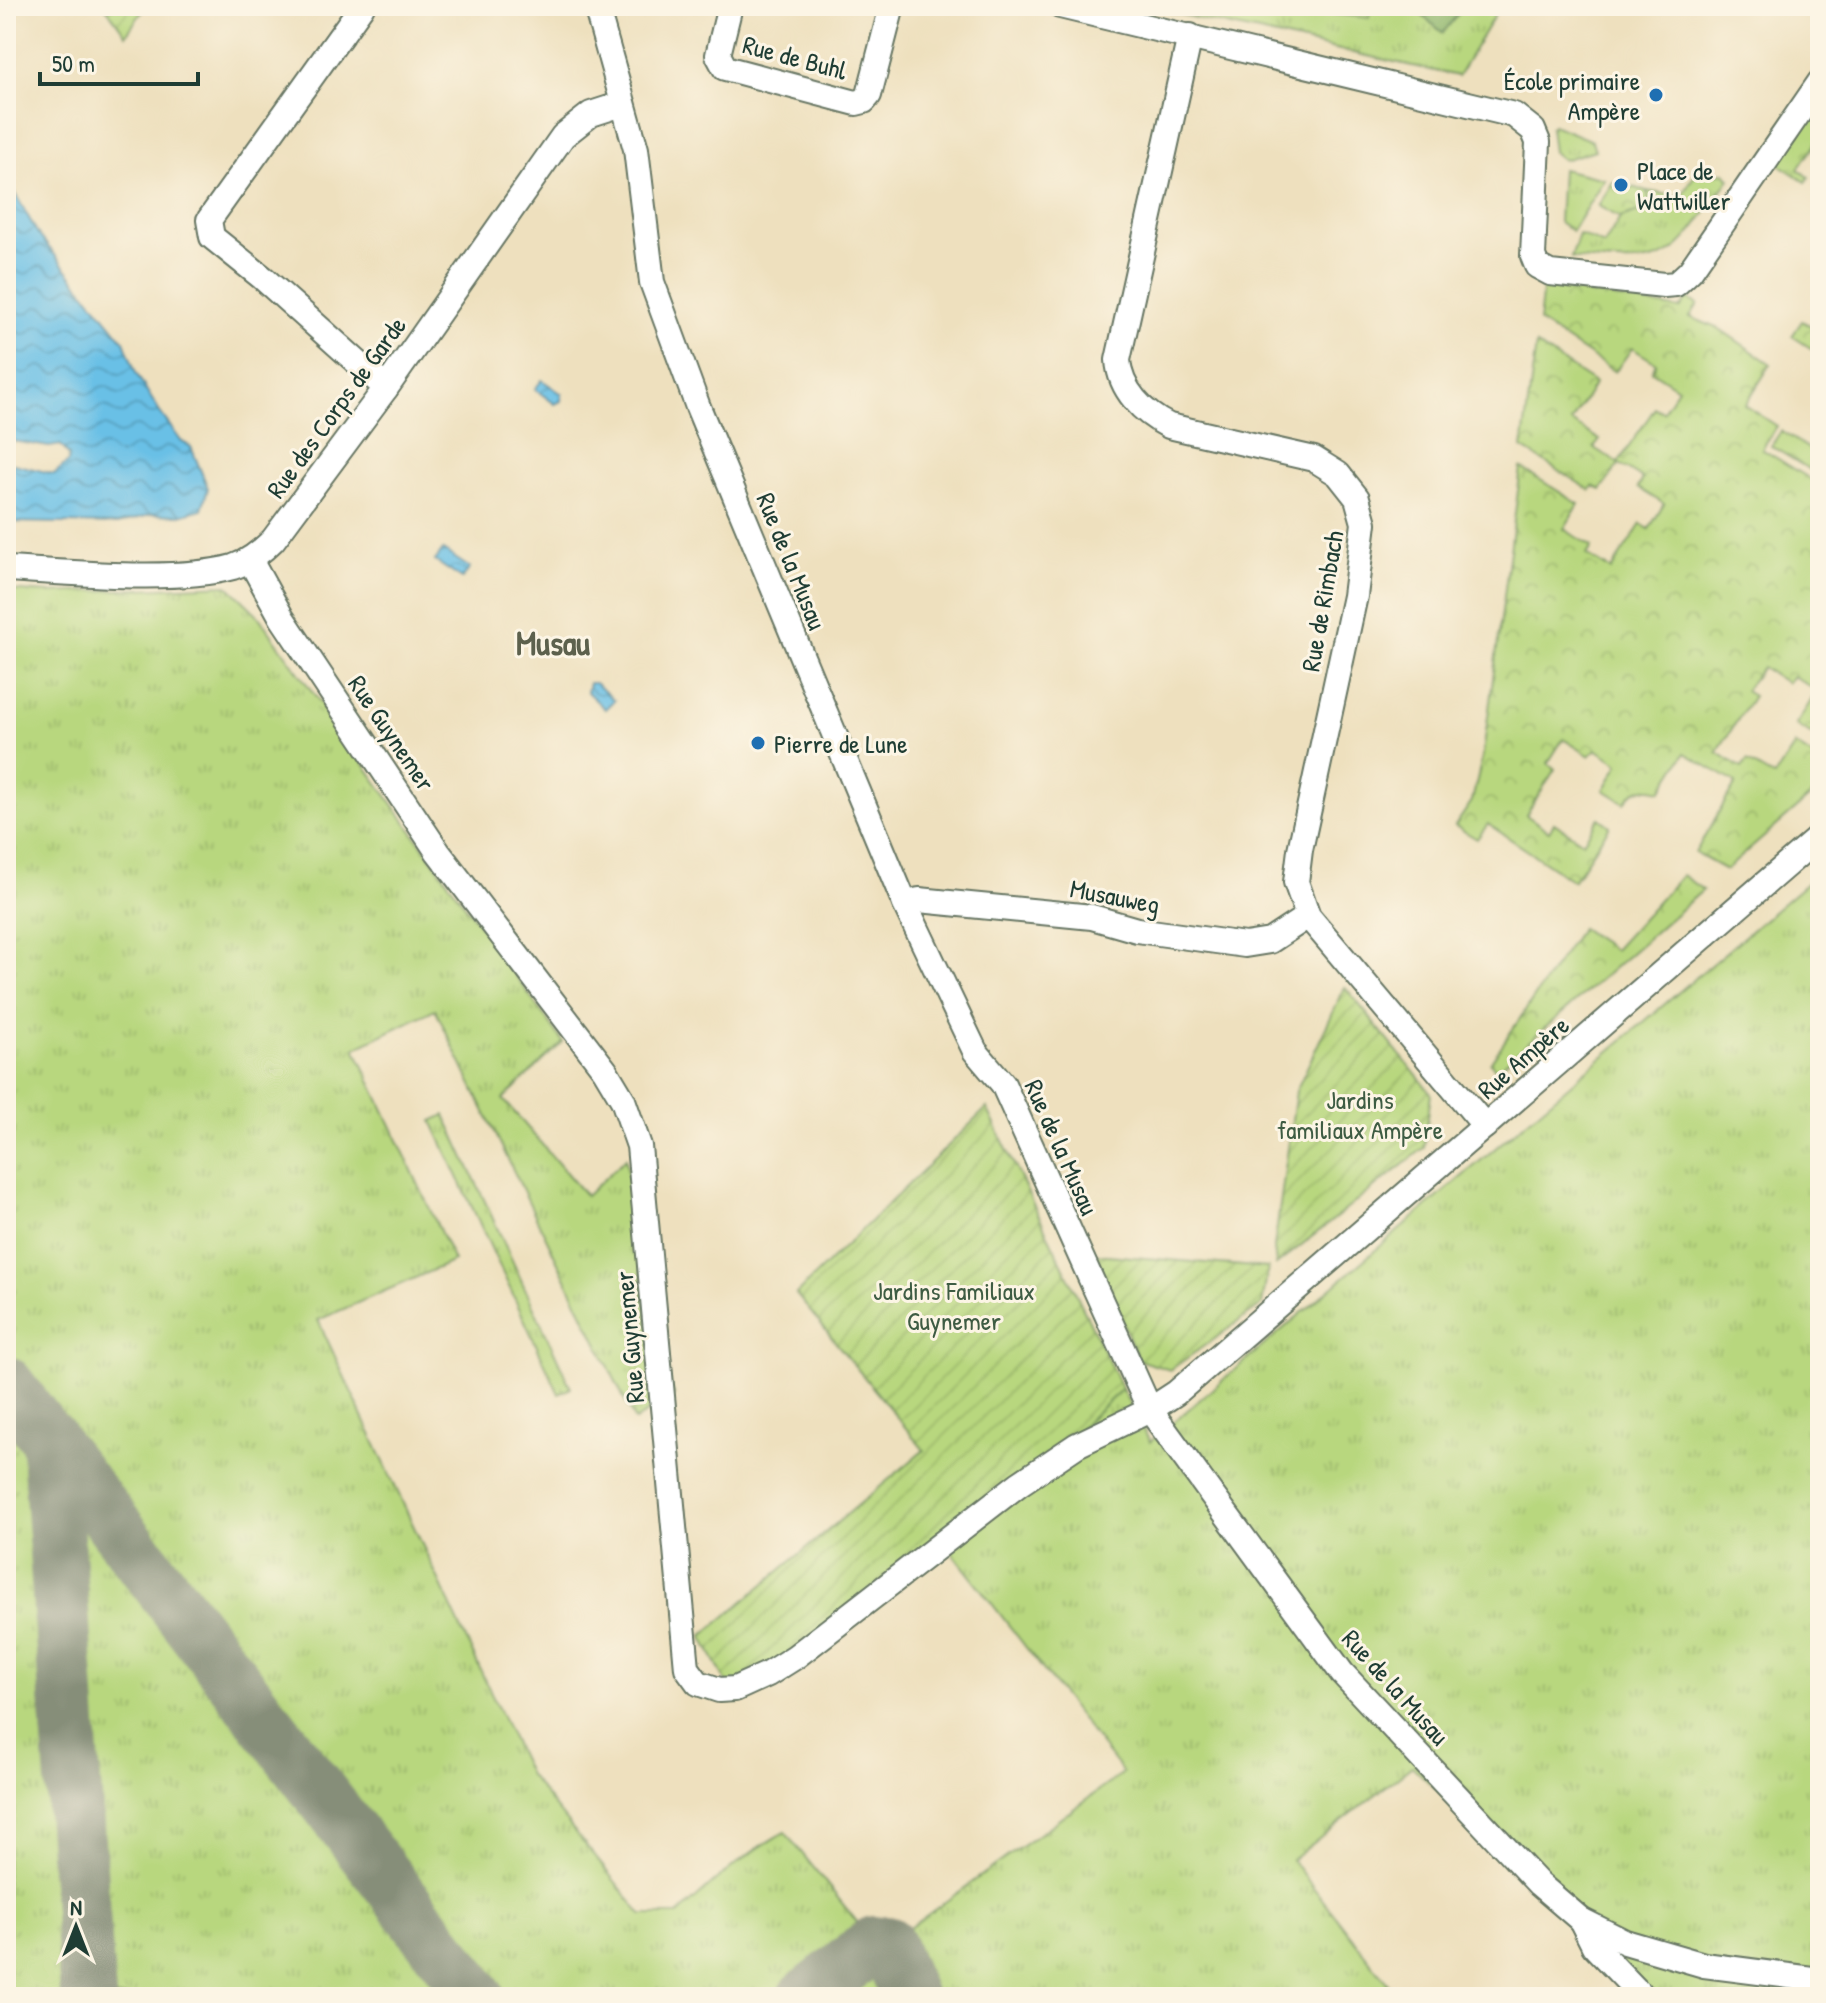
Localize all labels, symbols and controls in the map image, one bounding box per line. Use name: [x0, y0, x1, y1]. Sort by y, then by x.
street label: Rue de Buhl: [739, 26, 851, 88]
scale bar: [40, 36, 198, 86]
text: 50 m: [52, 47, 95, 79]
place label: École primaire Ampère: [1504, 63, 1640, 128]
marker: École primaire Ampère: [1647, 86, 1665, 104]
place label: Place de Wattwiller: [1637, 153, 1731, 218]
marker: Place de Wattwiller: [1612, 176, 1630, 194]
street label: Rue des Corps de Garde: [258, 309, 414, 505]
street label: Rue de la Musau: [749, 487, 835, 635]
street label: Rue de Rimbach: [1292, 528, 1352, 674]
district label: Musau: [516, 620, 590, 666]
street label: Rue Guynemer: [340, 668, 444, 798]
place label: Pierre de Lune: [774, 726, 908, 761]
marker: Pierre de Lune: [749, 734, 767, 752]
street label: Musauweg: [1067, 870, 1163, 922]
street label: Rue Ampère: [1470, 1007, 1576, 1107]
street label: Rue de la Musau: [1017, 1074, 1107, 1220]
park label: Jardins familiaux Ampère: [1277, 1082, 1443, 1147]
street label: Rue Guynemer: [606, 1269, 652, 1405]
park label: Jardins Familiaux Guynemer: [873, 1273, 1035, 1338]
street label: Rue de la Musau: [1335, 1622, 1457, 1752]
north arrow: [36, 1887, 116, 1967]
text: N: [70, 1892, 82, 1922]

